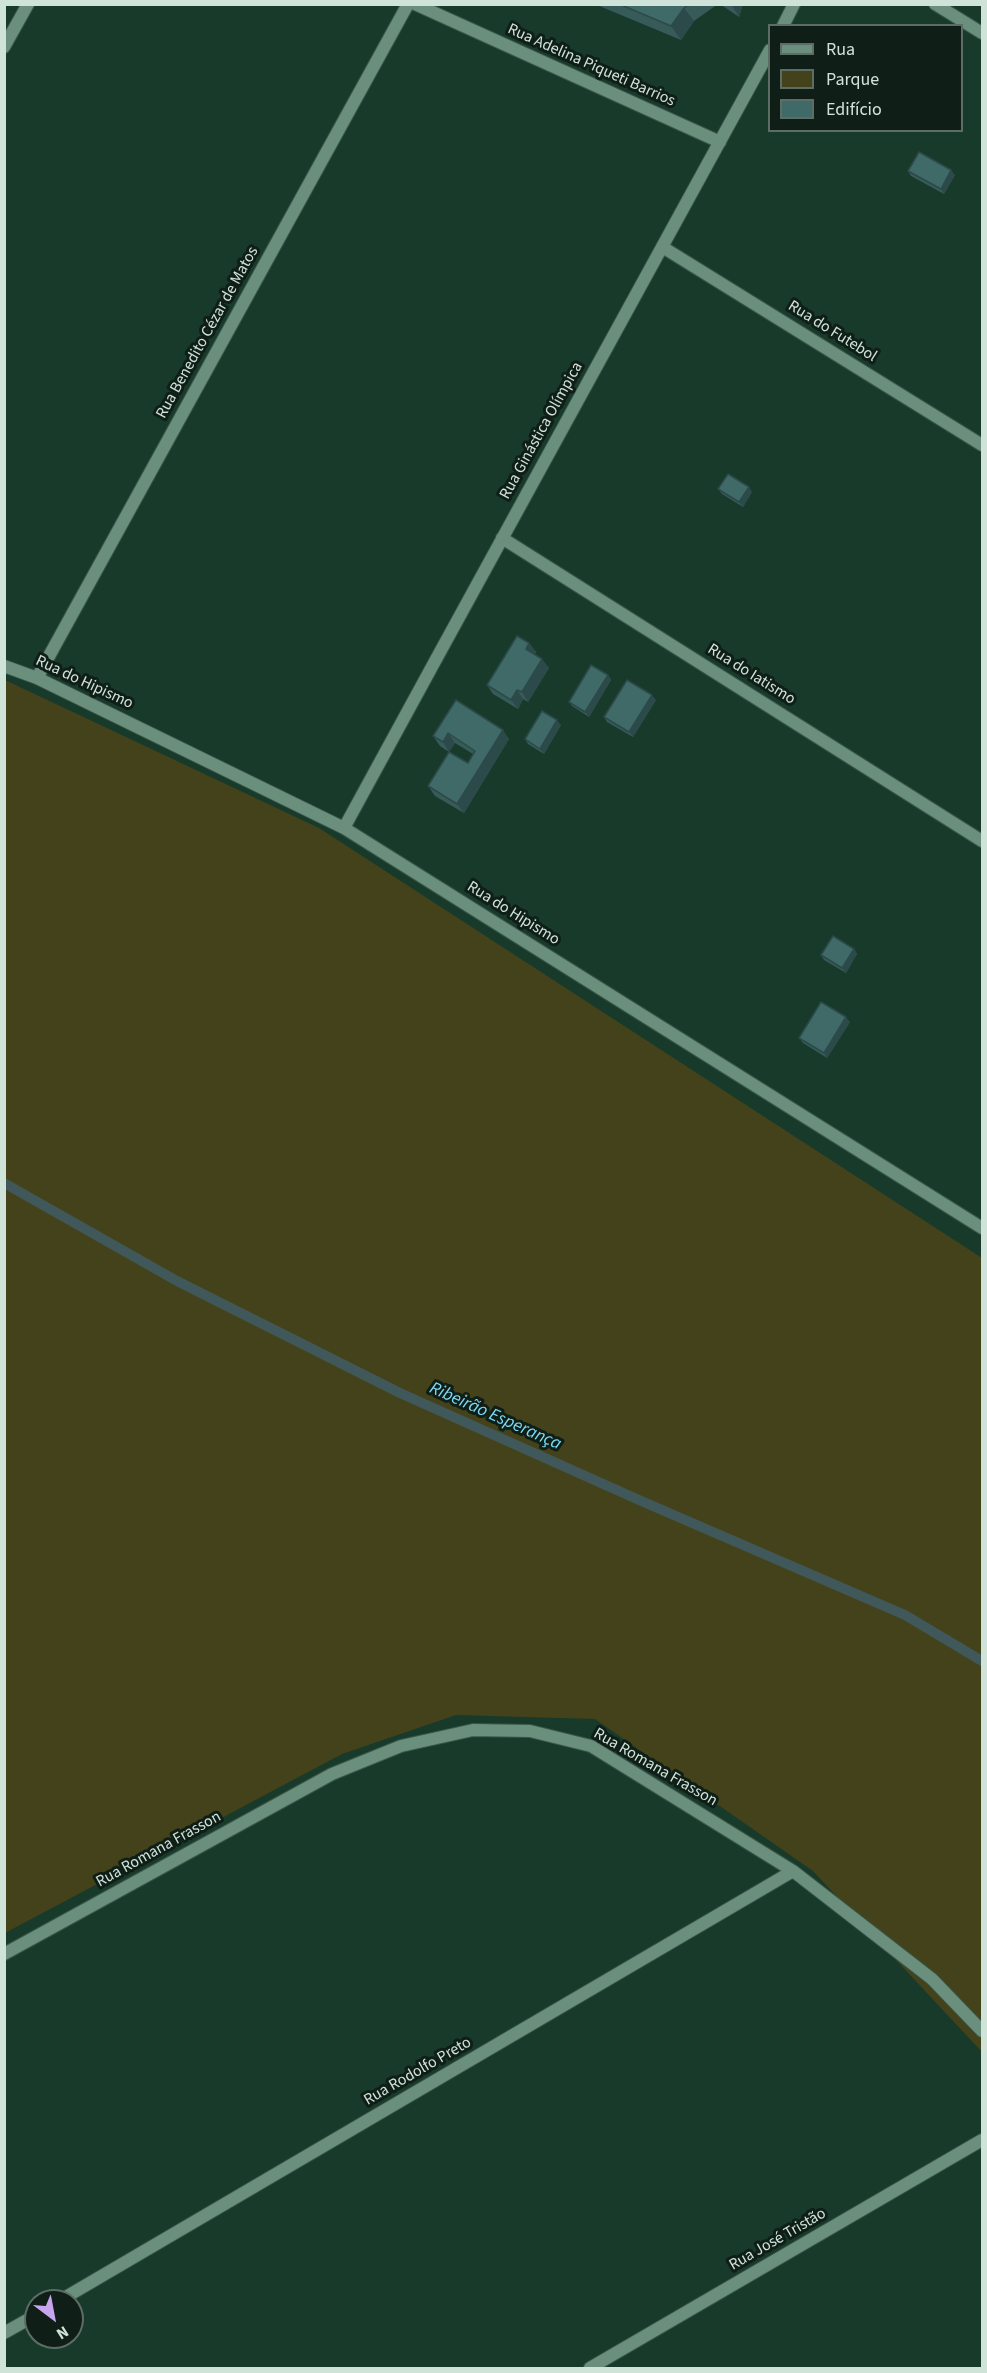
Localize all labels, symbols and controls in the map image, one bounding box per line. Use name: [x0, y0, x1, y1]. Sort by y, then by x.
street label: Rua Adelina Piqueti Barrios: [504, 20, 678, 112]
legend: [768, 24, 963, 132]
text: Rua: [826, 37, 855, 62]
text: Parque: [826, 67, 879, 92]
text: Edifício: [826, 97, 882, 122]
street label: Rua Benedito Cézar de Matos: [153, 244, 263, 422]
street label: Rua do Futebol: [784, 297, 880, 367]
street label: Rua Ginástica Olímpica: [496, 359, 588, 503]
street label: Rua do Iatismo: [704, 640, 798, 710]
street label: Rua do Hipismo: [32, 652, 136, 714]
street label: Rua do Hipismo: [463, 878, 563, 950]
water label: Ribeirão Esperança: [426, 1378, 564, 1456]
street label: Rua Romana Frasson: [590, 1725, 720, 1811]
street label: Rua Romana Frasson: [93, 1808, 225, 1892]
street label: Rua Rodolfo Preto: [361, 2033, 475, 2111]
street label: Rua José Tristão: [726, 2205, 830, 2275]
north arrow: [24, 2289, 84, 2349]
text: N: [52, 2320, 73, 2345]

